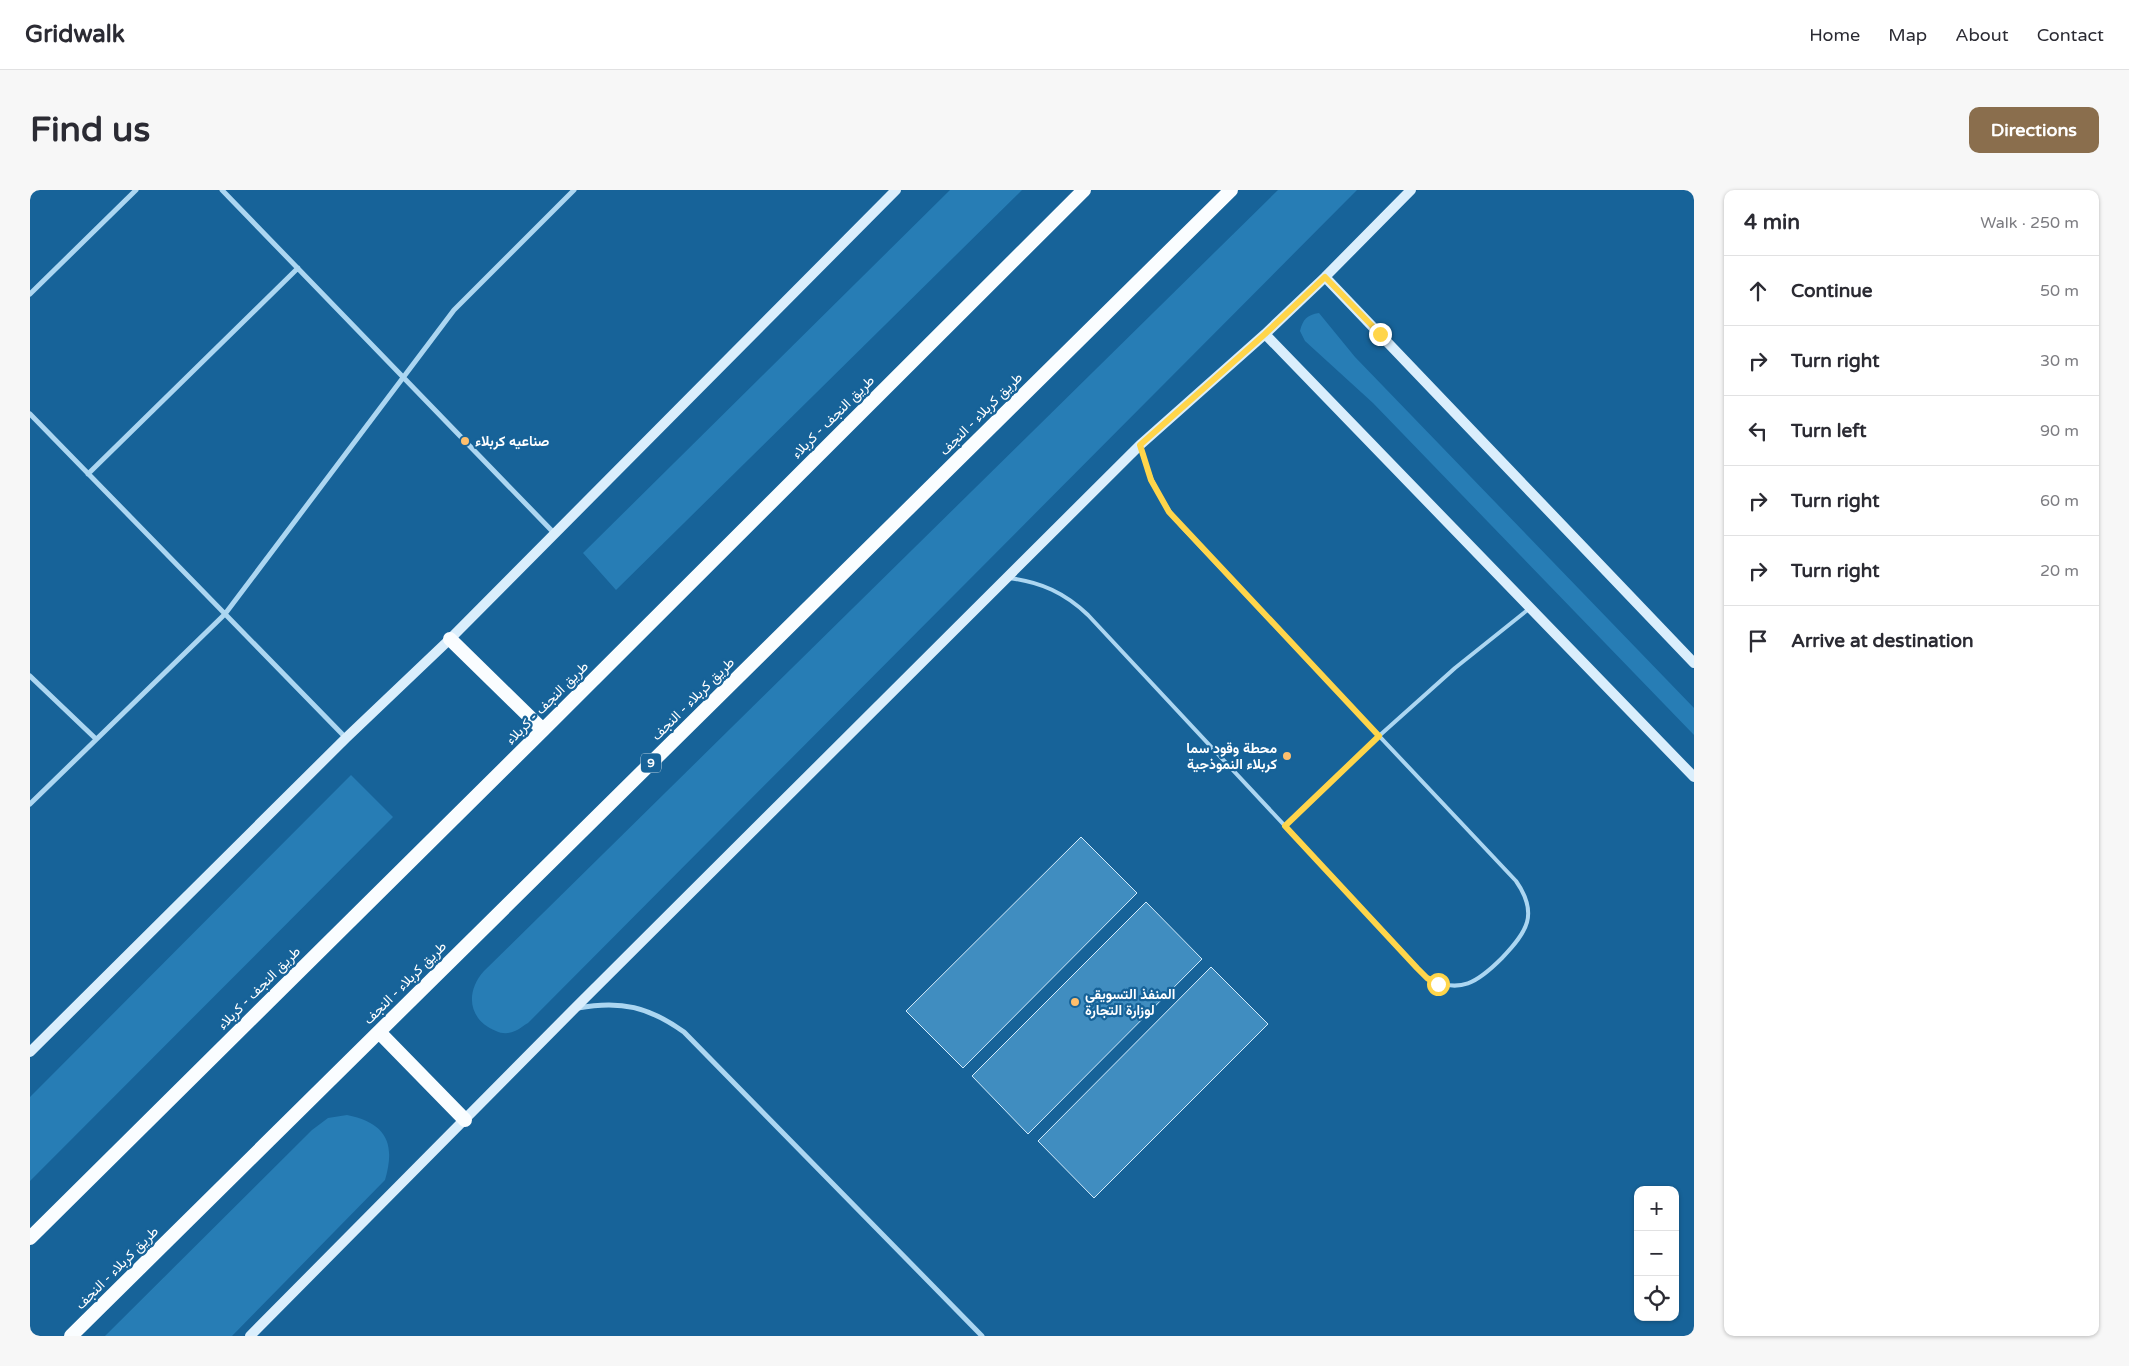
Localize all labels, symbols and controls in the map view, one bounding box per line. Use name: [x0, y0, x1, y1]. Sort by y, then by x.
text: Gridwalk: [25, 20, 125, 49]
text: Home: [1809, 24, 1860, 46]
text: Map: [1888, 24, 1927, 46]
text: About: [1955, 24, 2009, 46]
text: Contact: [2037, 24, 2104, 46]
button: Directions: [1969, 107, 2099, 153]
text: Find us: [30, 109, 150, 151]
text: 4 min: [1744, 210, 1800, 235]
text: Walk · 250 m: [1980, 213, 2079, 233]
icon: ahead: [1744, 277, 1772, 305]
text: Continue: [1791, 280, 1873, 302]
text: 50 m: [2040, 281, 2079, 301]
route end: [1369, 323, 1392, 346]
icon: right: [1744, 347, 1772, 375]
text: Turn right: [1791, 350, 1879, 372]
text: 30 m: [2040, 351, 2079, 371]
street label: طريق كربلاء - النجف: [936, 369, 1026, 459]
street label: طريق النجف - كربلاء: [788, 372, 878, 462]
icon: left: [1744, 417, 1772, 445]
text: Turn left: [1791, 420, 1867, 442]
text: 90 m: [2040, 421, 2079, 441]
place label: صناعيه كربلاء: [475, 433, 550, 450]
marker: صناعيه كربلاء: [459, 435, 471, 447]
icon: right: [1744, 487, 1772, 515]
text: Turn right: [1791, 490, 1879, 512]
text: 60 m: [2040, 491, 2079, 511]
icon: right: [1744, 557, 1772, 585]
text: Turn right: [1791, 560, 1879, 582]
text: 20 m: [2040, 561, 2079, 581]
icon: arrive: [1744, 627, 1772, 655]
text: Arrive at destination: [1791, 630, 1974, 652]
street label: طريق كربلاء - النجف: [648, 654, 738, 744]
street label: طريق النجف - كربلاء: [502, 658, 592, 748]
place label: محطة وقود سما كربلاء النموذجية: [1186, 740, 1277, 773]
marker: محطة وقود سما كربلاء النموذجية: [1281, 750, 1293, 762]
road number: 9: [641, 754, 661, 772]
street label: طريق كربلاء - النجف: [360, 938, 450, 1028]
street label: طريق النجف - كربلاء: [214, 943, 304, 1033]
route start: [1427, 973, 1450, 996]
place label: المنفذ التسويقي لوزارة التجارة: [1085, 986, 1175, 1019]
marker: المنفذ التسويقي لوزارة التجارة: [1069, 996, 1081, 1008]
map controls: [1634, 1186, 1679, 1321]
button: +: [1634, 1186, 1679, 1231]
street label: طريق كربلاء - النجف: [72, 1223, 162, 1313]
button: −: [1634, 1231, 1679, 1276]
button: locate: [1634, 1276, 1679, 1321]

